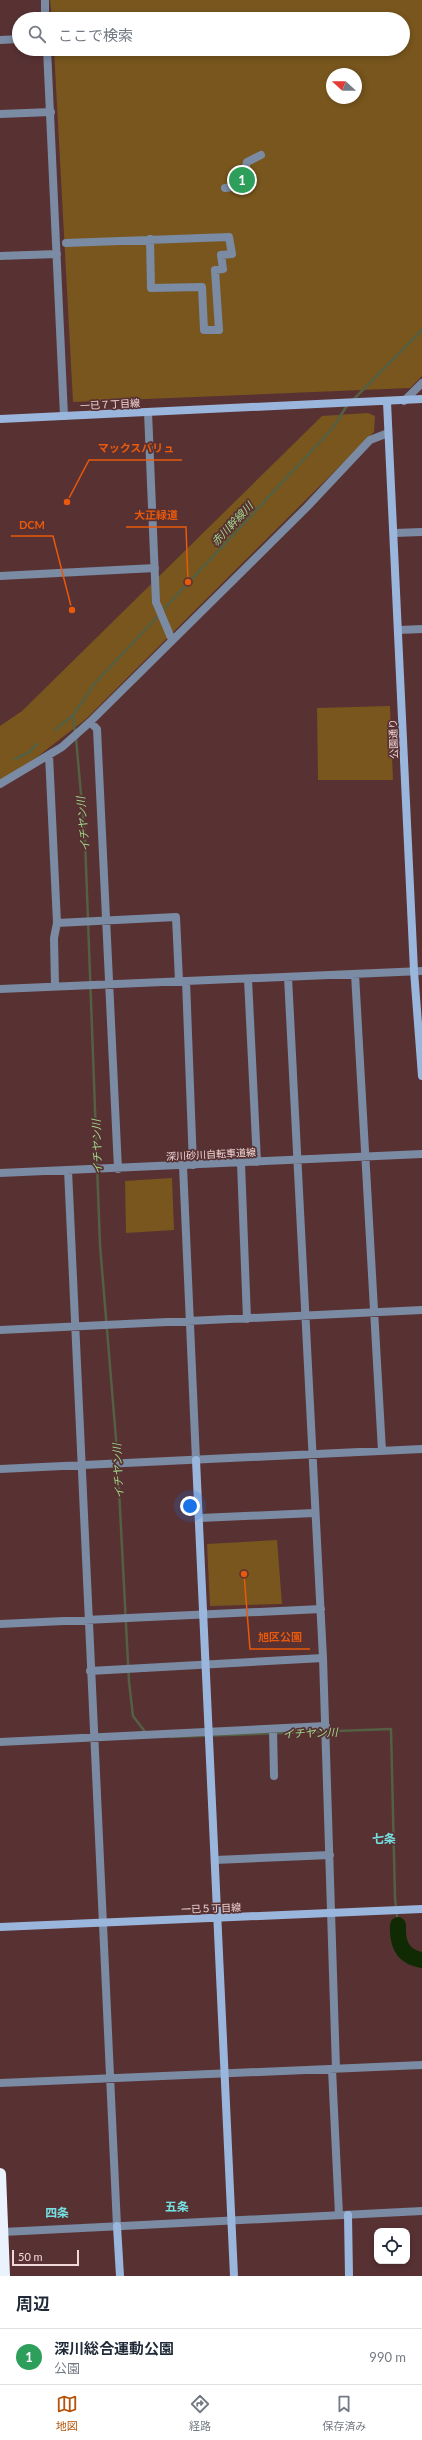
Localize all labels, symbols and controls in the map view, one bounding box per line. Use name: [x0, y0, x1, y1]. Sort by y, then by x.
search box: [12, 12, 410, 56]
icon: search: [26, 23, 48, 45]
text: ここで検索: [58, 26, 133, 44]
north arrow: [326, 68, 362, 104]
pin: 1: [229, 165, 255, 195]
street label: 一已７丁目線: [80, 396, 140, 412]
callout: マックスバリュ: [89, 437, 182, 460]
text: マックスバリュ: [98, 441, 174, 454]
water label: 赤川幹線川: [208, 498, 256, 548]
callout: 大正緑道: [126, 504, 186, 527]
text: 大正緑道: [134, 508, 178, 521]
callout: DCM: [11, 513, 53, 536]
text: DCM: [19, 518, 45, 531]
street label: 公園通り: [386, 719, 400, 759]
water label: イチヤン川: [74, 795, 91, 852]
water label: イチヤン川: [89, 1118, 104, 1175]
street label: 深川砂川自転車道線: [166, 1146, 256, 1162]
water label: イチヤン川: [110, 1442, 125, 1499]
your location: [180, 1496, 200, 1516]
callout: 旭区公園: [250, 1626, 310, 1649]
text: 旭区公園: [258, 1630, 302, 1643]
water label: イチヤン川: [282, 1725, 339, 1740]
district label: 七条: [372, 1831, 396, 1846]
street label: 一已５丁目線: [181, 1901, 241, 1915]
district label: 五条: [165, 2199, 189, 2214]
district label: 四条: [45, 2205, 69, 2220]
map controls: [374, 2228, 410, 2264]
button: locate: [374, 2228, 410, 2264]
scale bar: [12, 2248, 79, 2267]
text: 50 m: [18, 2250, 43, 2263]
text: 周辺: [16, 2293, 50, 2314]
text: 深川総合運動公園: [54, 2339, 174, 2357]
text: 1: [25, 2349, 33, 2365]
text: 990 m: [369, 2349, 406, 2365]
text: 公園: [54, 2360, 80, 2376]
tab: 地図: [56, 2393, 78, 2433]
tab: 経路: [189, 2393, 211, 2433]
tab: 保存済み: [322, 2393, 366, 2433]

